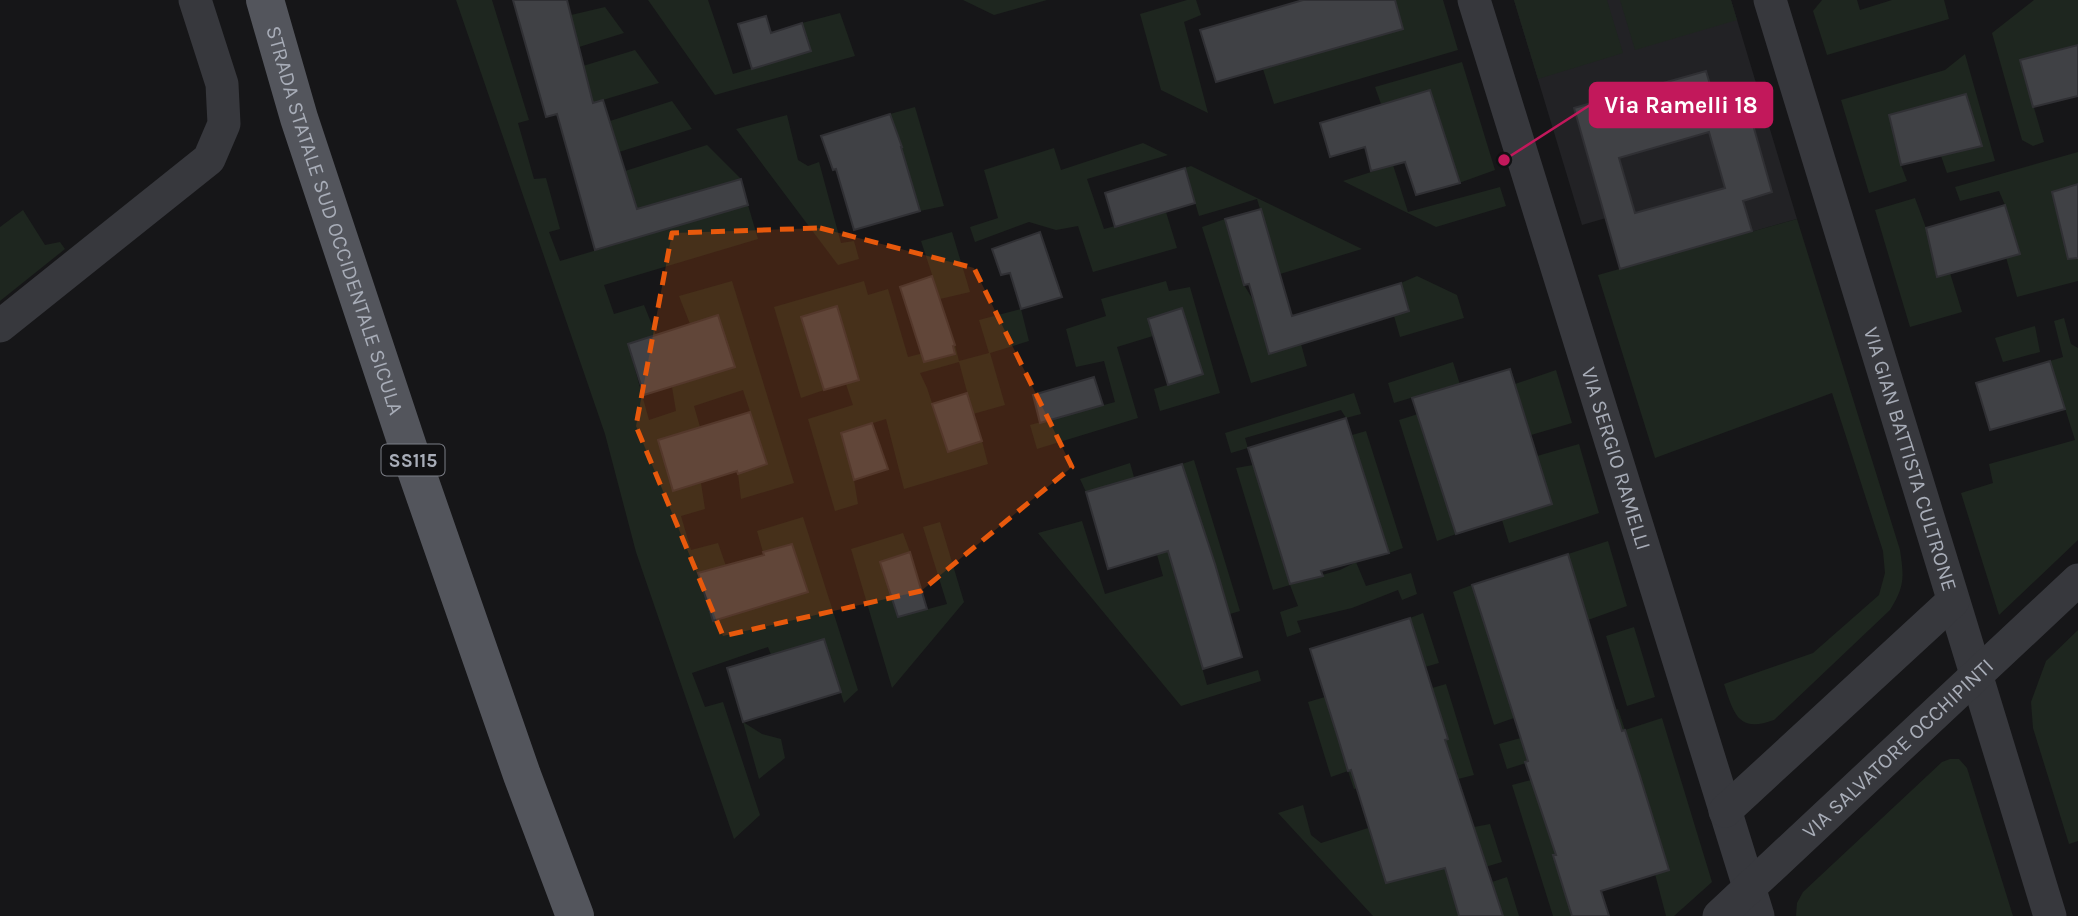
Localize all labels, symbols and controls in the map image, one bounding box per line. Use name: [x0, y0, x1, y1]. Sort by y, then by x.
street label: STRADA STATALE SUD OCCIDENTALE SICULA: [261, 23, 408, 418]
callout: Via Ramelli 18: [1590, 83, 1772, 127]
text: Via Ramelli 18: [1604, 92, 1758, 119]
street label: VIA GIAN BATTISTA CULTRONE: [1859, 324, 1962, 594]
street label: VIA SERGIO RAMELLI: [1577, 364, 1656, 553]
road number: SS115: [382, 444, 444, 475]
street label: VIA SALVATORE OCCHIPINTI: [1798, 654, 1998, 843]

